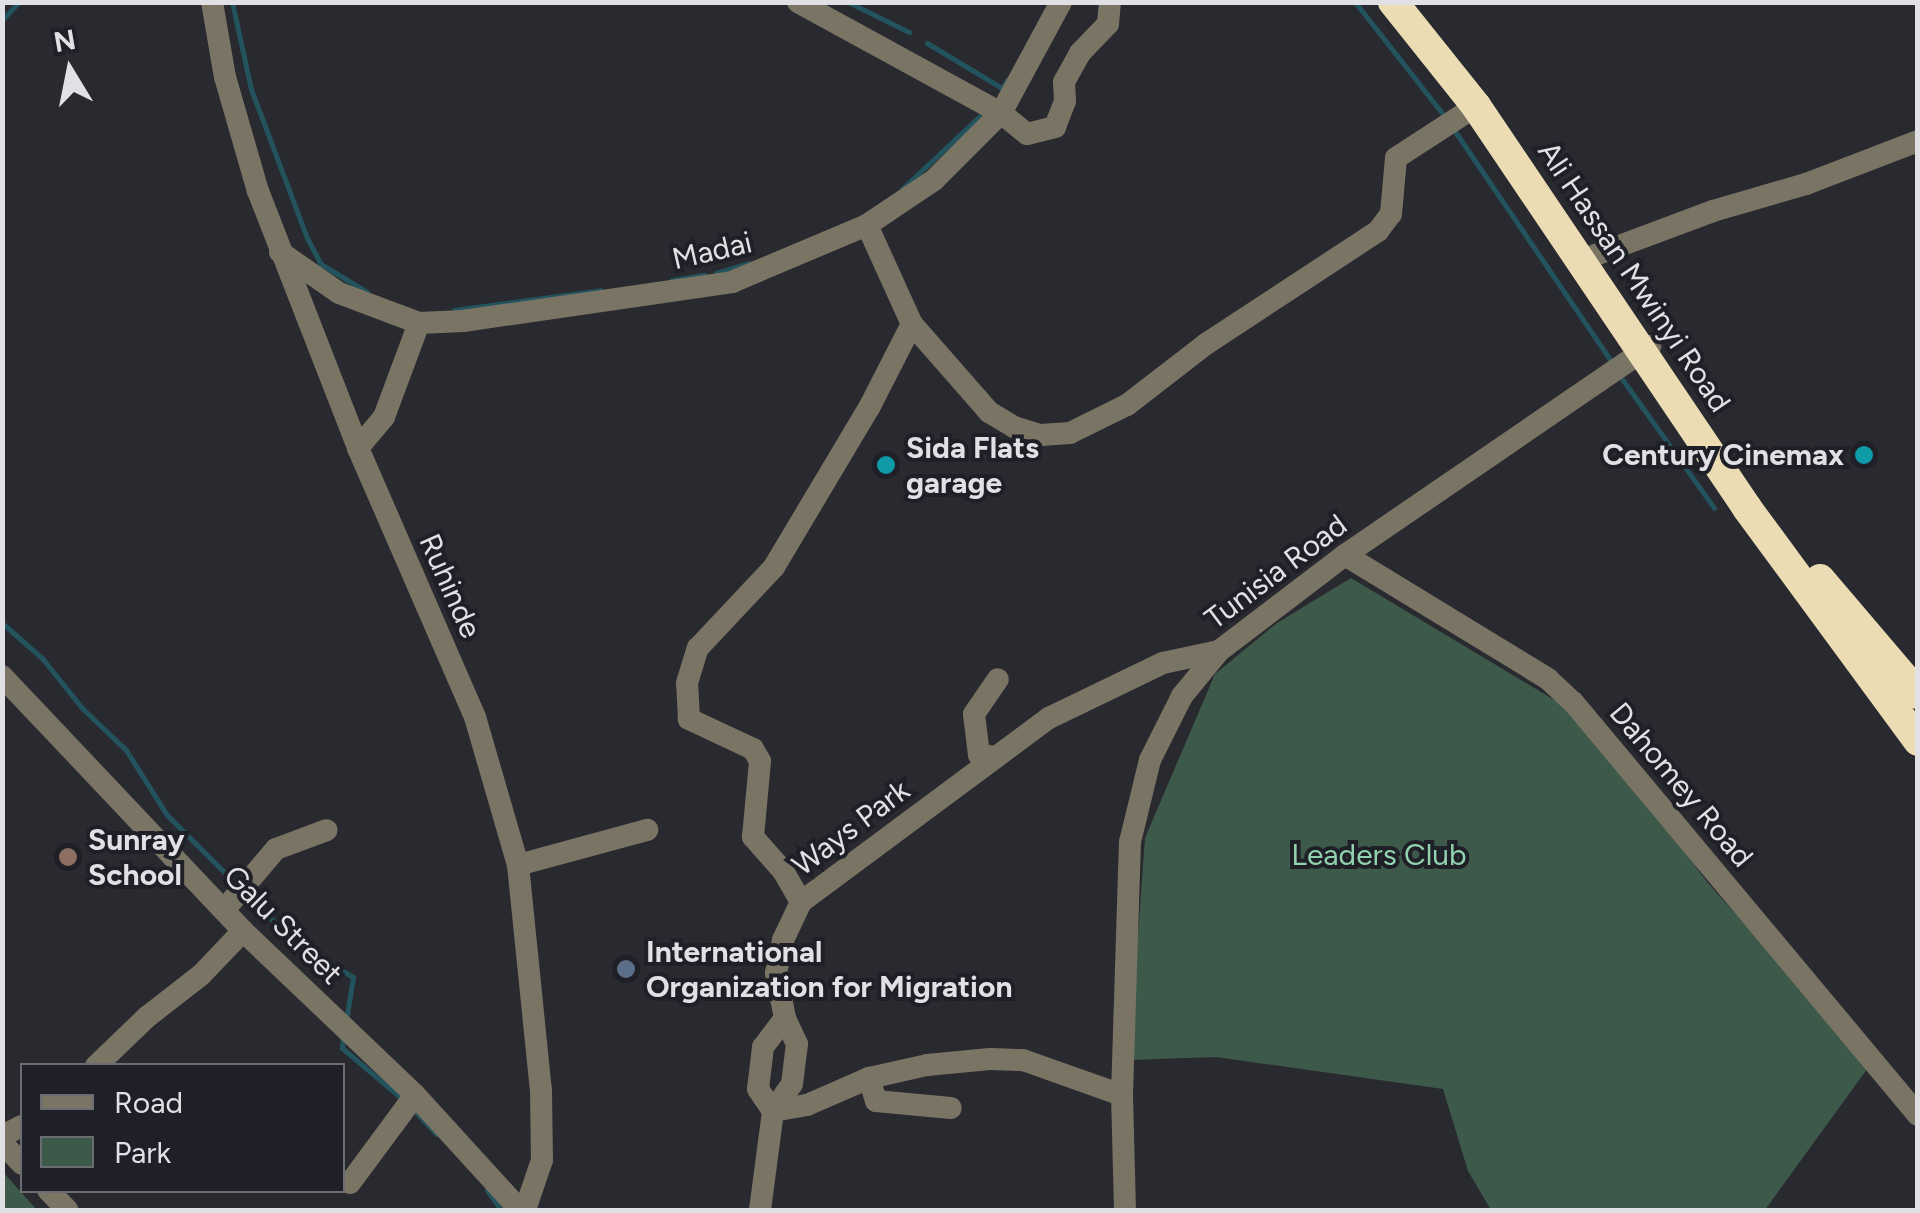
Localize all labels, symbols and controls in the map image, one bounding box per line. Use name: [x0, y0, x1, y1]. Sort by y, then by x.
north arrow: [20, 20, 120, 120]
text: N: [51, 22, 78, 59]
street label: Ali Hassan Mwinyi Road: [1530, 135, 1738, 419]
street label: Madai: [669, 224, 755, 278]
place label: Sida Flats garage: [906, 430, 1039, 500]
place label: Century Cinemax: [1602, 437, 1844, 473]
marker: Century Cinemax: [1853, 444, 1875, 466]
marker: Sida Flats garage: [875, 454, 897, 476]
street label: Tunisia Road: [1198, 507, 1354, 637]
street label: Ruhinde: [411, 528, 489, 644]
street label: Dahomey Road: [1602, 695, 1760, 875]
street label: Ways Park: [786, 772, 916, 884]
place label: Sunray School: [88, 822, 185, 892]
park label: Leaders Club: [1291, 837, 1467, 873]
marker: Sunray School: [57, 846, 79, 868]
street label: Galu Street: [216, 858, 350, 992]
place label: International Organization for Migration: [646, 934, 1012, 1004]
marker: International Organization for Migration: [615, 958, 637, 980]
legend: [20, 1063, 345, 1193]
text: Road: [114, 1084, 183, 1121]
text: Park: [114, 1134, 171, 1171]

